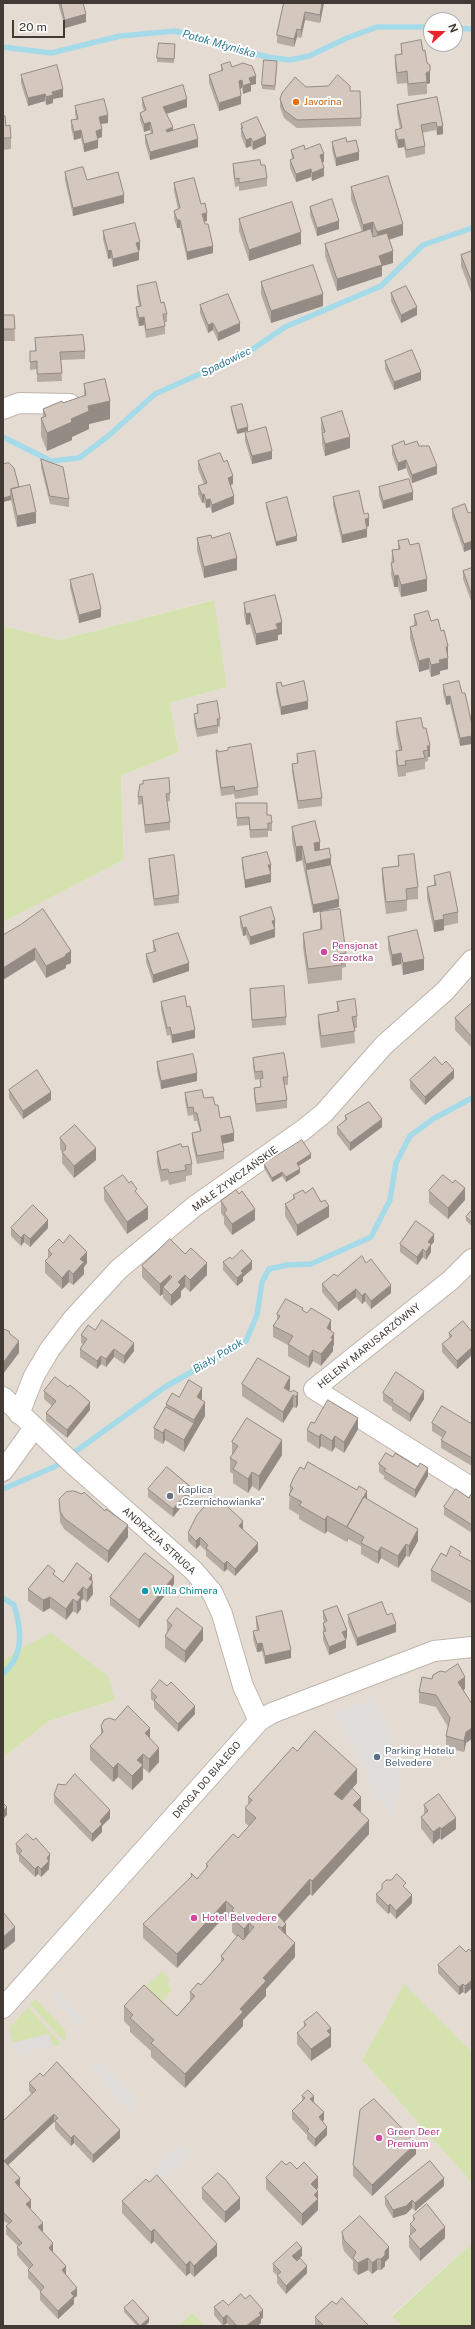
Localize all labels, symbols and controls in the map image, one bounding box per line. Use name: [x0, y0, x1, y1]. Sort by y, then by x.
scale bar: [14, 12, 67, 38]
north arrow: [423, 12, 463, 52]
text: 20 m: [19, 20, 47, 34]
text: N: [446, 22, 460, 34]
water label: Potok Młyniska: [181, 27, 257, 61]
place label: Javorina: [304, 96, 342, 108]
marker: Javorina: [291, 97, 301, 107]
water label: Spadowiec: [199, 344, 253, 380]
place label: Pensjonat Szarotka: [332, 940, 378, 964]
marker: Pensjonat Szarotka: [319, 947, 329, 957]
street label: MAŁE ŻYWCZAŃSKIE: [190, 1144, 280, 1214]
street label: HELENY MARUSARZÓWNY: [315, 1301, 423, 1391]
water label: Biały Potok: [191, 1336, 245, 1376]
place label: Kaplica „Czernichowianka": [178, 1484, 265, 1508]
marker: Kaplica „Czernichowianka": [165, 1491, 175, 1501]
street label: ANDRZEJA STRUGA: [120, 1505, 198, 1577]
place label: Willa Chimera: [153, 1585, 218, 1597]
marker: Willa Chimera: [140, 1586, 150, 1596]
street label: DROGA DO BIAŁEGO: [170, 1739, 244, 1821]
place label: Parking Hotelu Belvedere: [385, 1745, 454, 1768]
marker: Parking Hotelu Belvedere: [372, 1752, 382, 1762]
place label: Hotel Belvedere: [202, 1912, 277, 1924]
marker: Hotel Belvedere: [189, 1913, 199, 1923]
place label: Green Deer Premium: [387, 2126, 440, 2150]
marker: Green Deer Premium: [374, 2133, 384, 2143]

